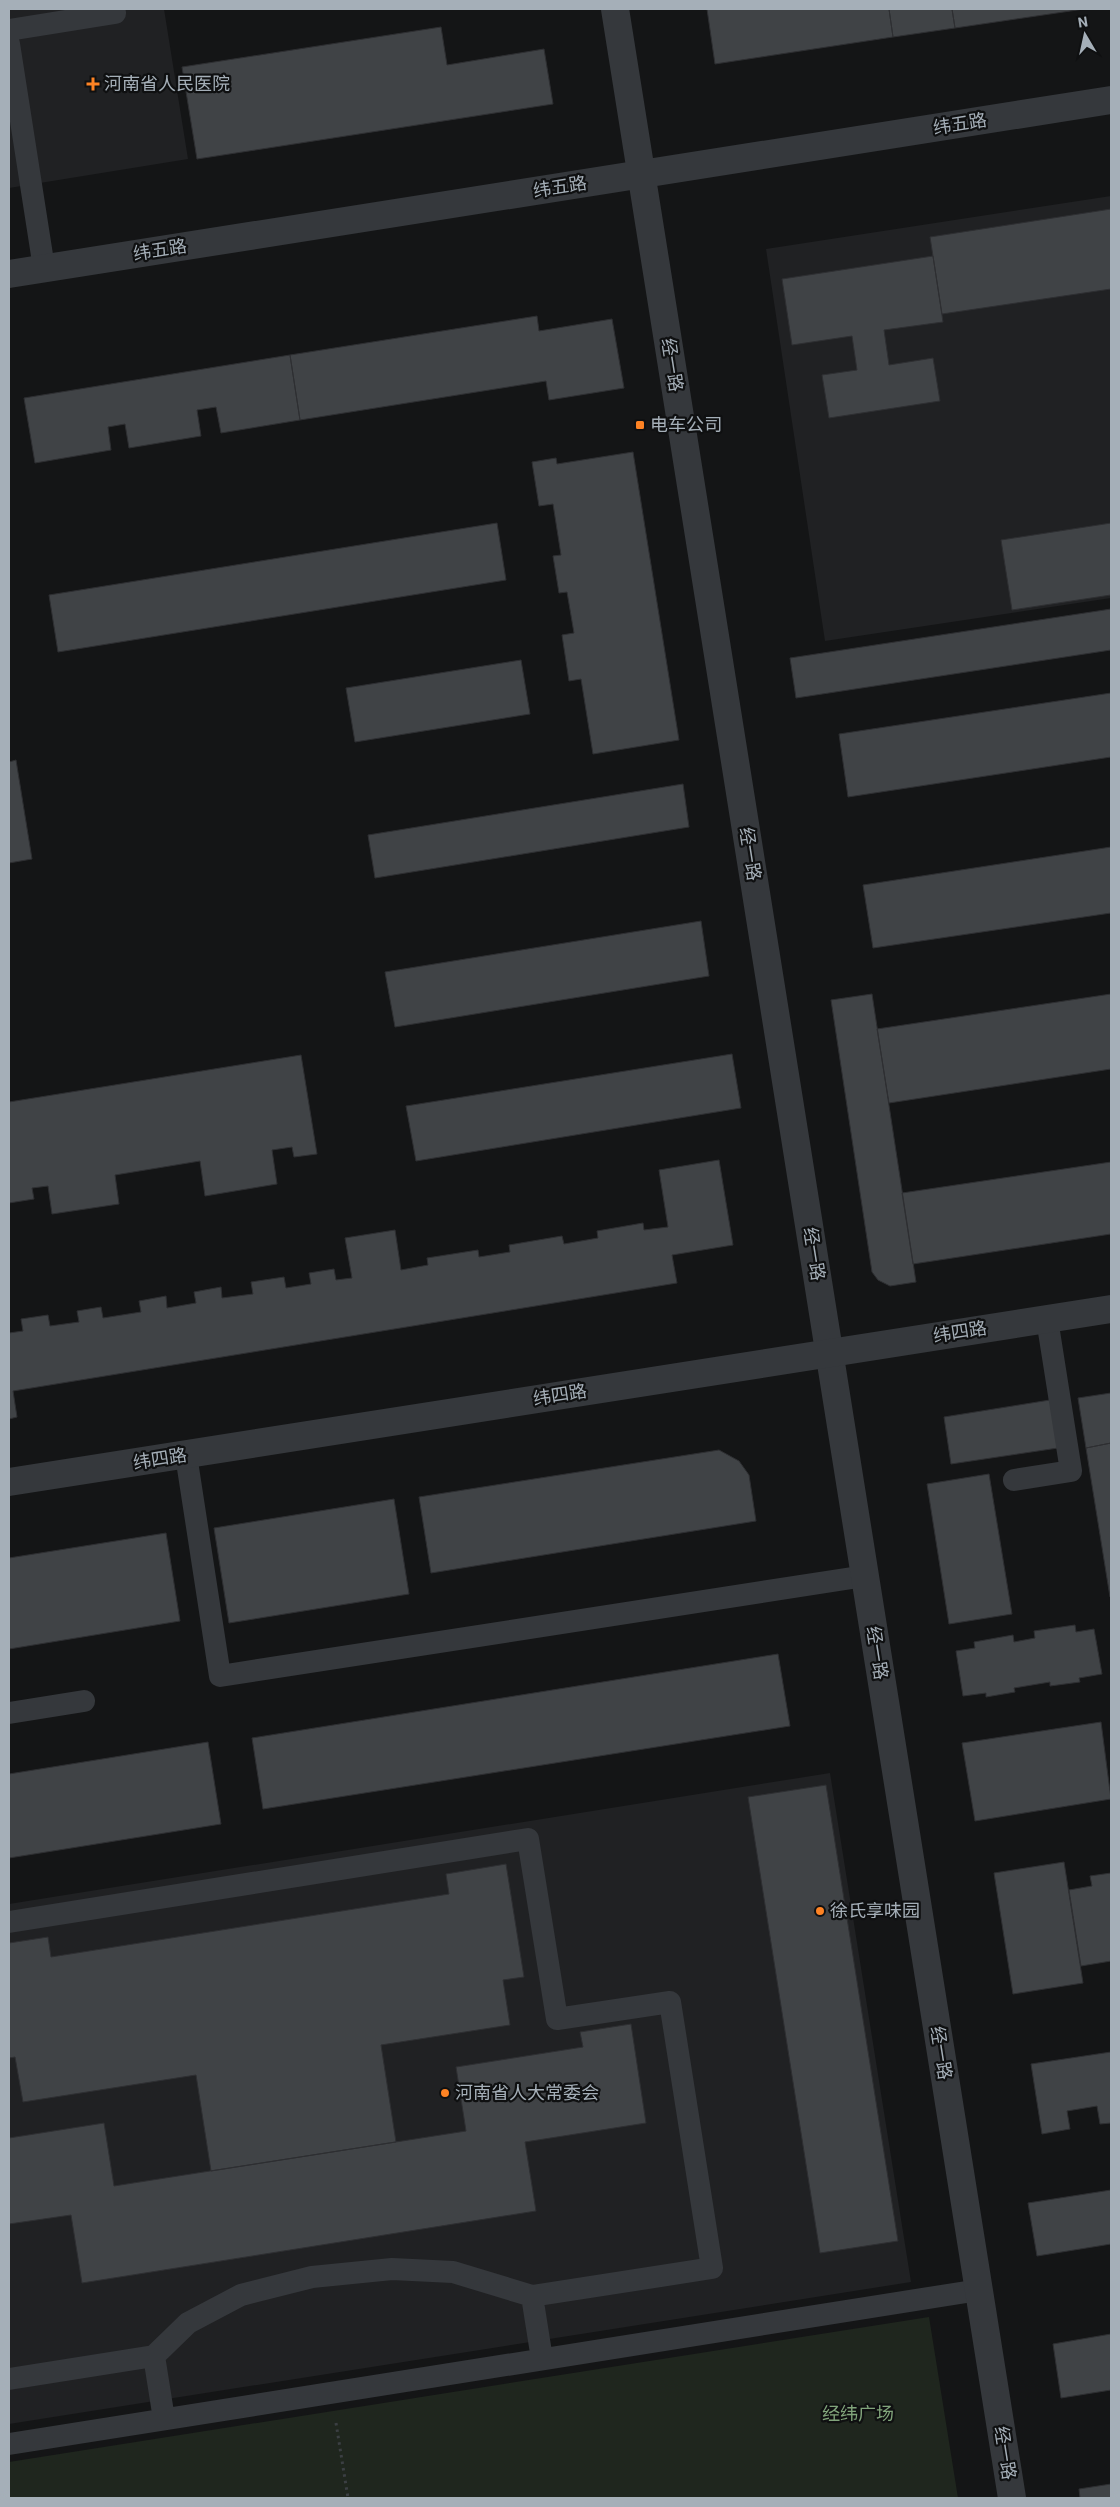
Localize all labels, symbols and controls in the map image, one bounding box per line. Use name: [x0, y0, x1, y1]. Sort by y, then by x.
north arrow: [1060, 10, 1110, 60]
text: N: [1077, 13, 1089, 31]
place label: 河南省人民医院: [104, 73, 230, 94]
marker: 河南省人民医院: [86, 77, 100, 91]
street label: 纬五路: [932, 109, 988, 138]
street label: 纬五路: [532, 172, 588, 201]
street label: 纬五路: [132, 235, 188, 264]
street label: 经一路: [658, 337, 687, 393]
place label: 电车公司: [650, 414, 722, 435]
marker: 电车公司: [634, 419, 646, 431]
street label: 经一路: [736, 826, 765, 882]
street label: 经一路: [800, 1226, 829, 1282]
street label: 纬四路: [932, 1317, 988, 1346]
street label: 纬四路: [532, 1380, 588, 1409]
street label: 纬四路: [132, 1444, 188, 1473]
street label: 经一路: [863, 1625, 892, 1681]
place label: 徐氏享味园: [830, 1900, 920, 1921]
marker: 徐氏享味园: [814, 1905, 826, 1917]
street label: 经一路: [927, 2025, 956, 2081]
place label: 河南省人大常委会: [455, 2082, 599, 2103]
marker: 河南省人大常委会: [439, 2087, 451, 2099]
park label: 经纬广场: [822, 2403, 894, 2424]
street label: 经一路: [991, 2425, 1020, 2481]

